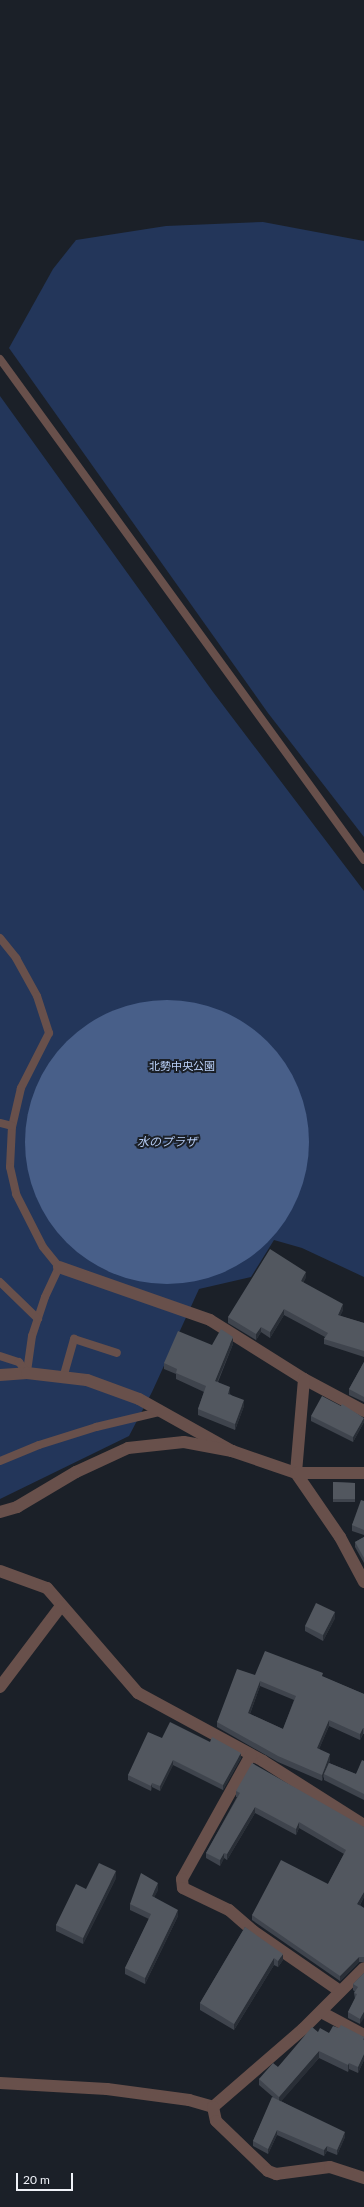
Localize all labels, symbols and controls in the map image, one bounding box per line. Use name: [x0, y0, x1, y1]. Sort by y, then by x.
park label: 北勢中央公園: [149, 1059, 215, 1073]
water label: 水のプラザ: [137, 1135, 197, 1149]
scale bar: [18, 2165, 75, 2191]
text: 20 m: [23, 2172, 50, 2187]

